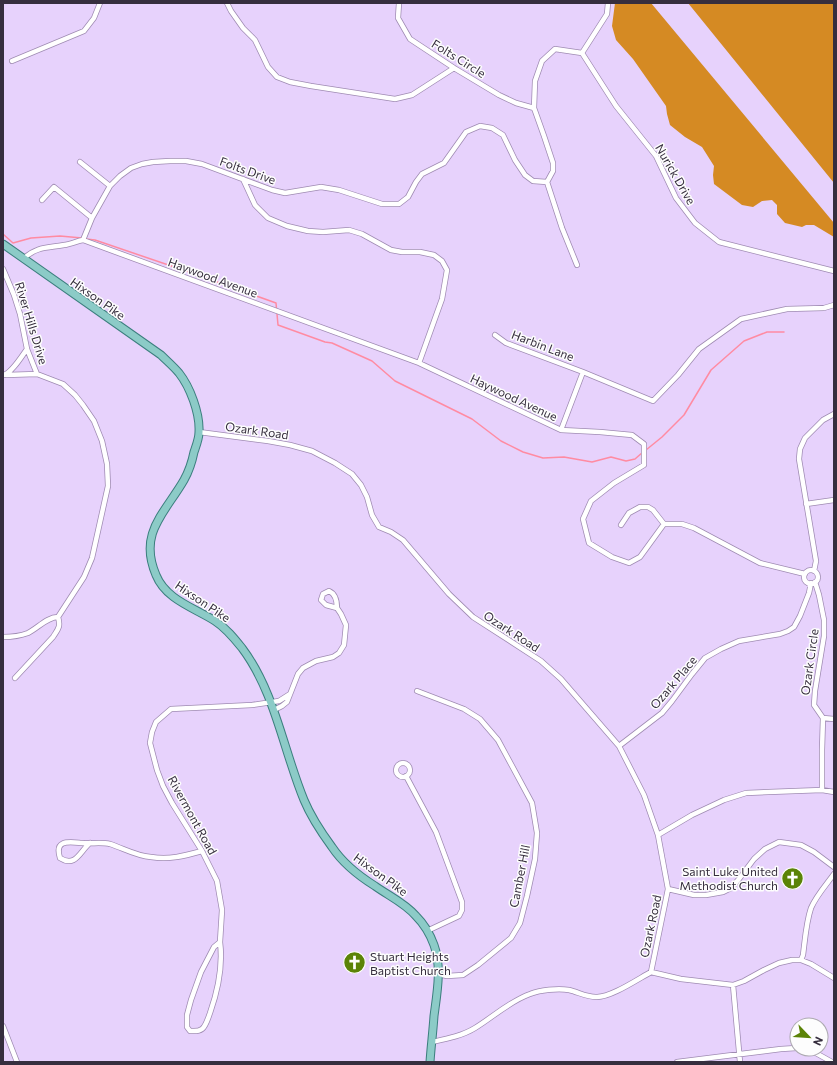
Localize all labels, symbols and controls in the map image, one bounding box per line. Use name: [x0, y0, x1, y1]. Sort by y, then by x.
street label: Folts Circle: [430, 36, 488, 80]
street label: Nurick Drive: [653, 141, 699, 207]
street label: Folts Drive: [218, 153, 278, 187]
street label: Haywood Avenue: [166, 254, 260, 300]
street label: Hixson Pike: [68, 274, 128, 322]
street label: River Hills Drive: [13, 280, 51, 366]
street label: Harbin Lane: [510, 327, 576, 363]
street label: Haywood Avenue: [468, 371, 560, 423]
street label: Ozark Road: [224, 419, 290, 441]
street label: Hixson Pike: [173, 577, 233, 625]
street label: Ozark Road: [481, 608, 543, 654]
street label: Ozark Circle: [797, 628, 821, 696]
street label: Ozark Place: [647, 653, 699, 711]
street label: Rivermont Road: [166, 773, 220, 857]
street label: Camber Hill: [506, 843, 532, 909]
street label: Hixson Pike: [351, 850, 411, 898]
place label: Saint Luke United Methodist Church: [679, 864, 778, 892]
church icon: Saint Luke United Methodist Church: [780, 865, 806, 891]
street label: Ozark Road: [637, 893, 663, 959]
place label: Stuart Heights Baptist Church: [370, 949, 451, 977]
church icon: Stuart Heights Baptist Church: [342, 950, 368, 976]
north arrow: [789, 1017, 829, 1057]
text: N: [811, 1035, 826, 1048]

